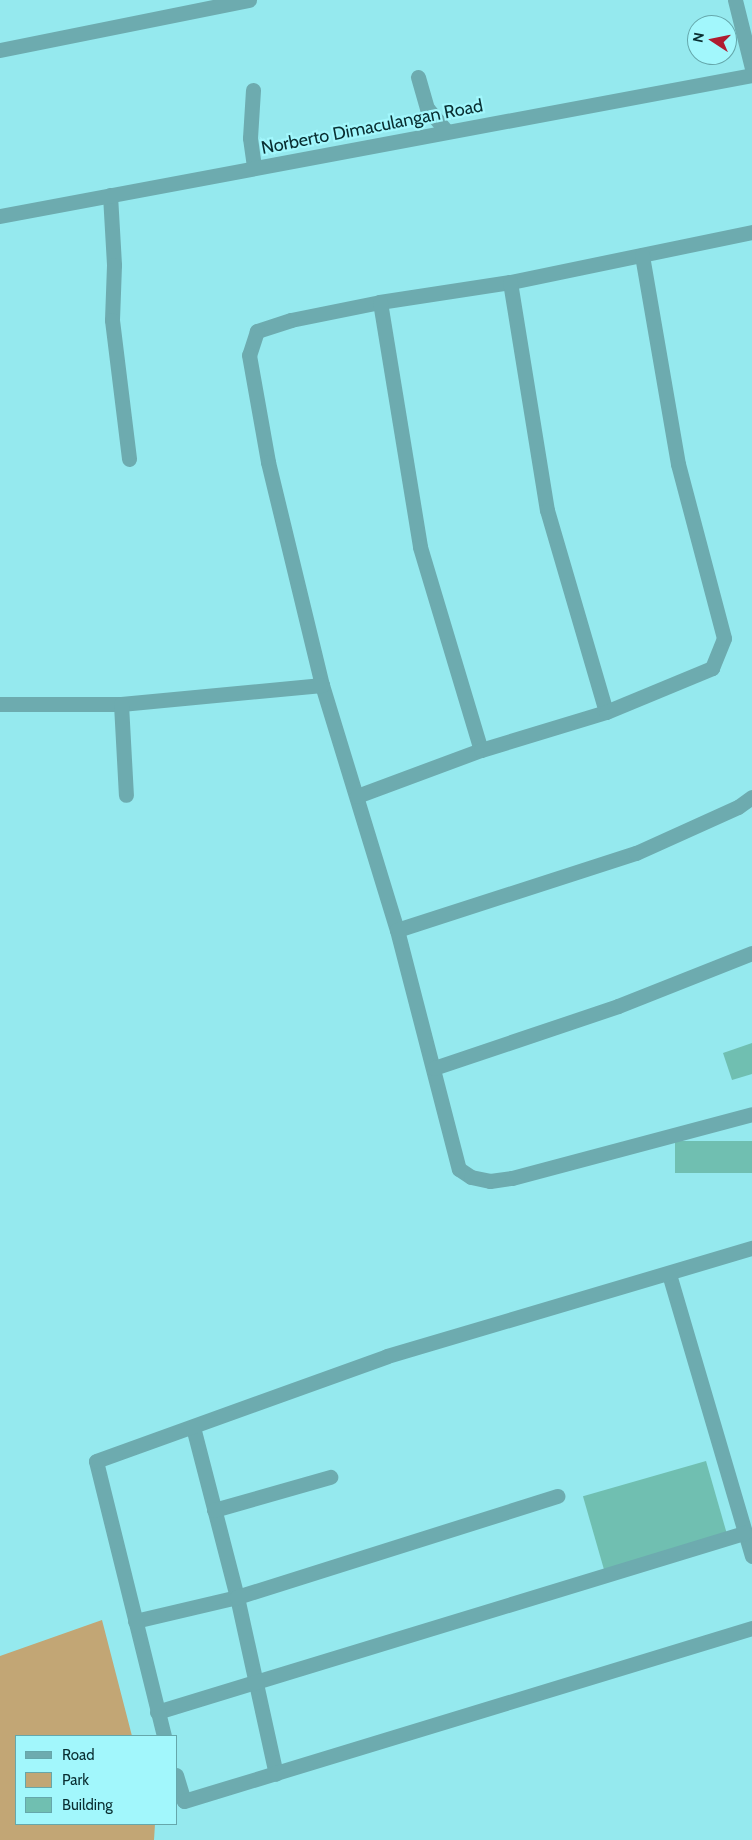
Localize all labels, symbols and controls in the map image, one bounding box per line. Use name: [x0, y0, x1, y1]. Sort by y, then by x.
north arrow: [687, 15, 737, 65]
text: N: [688, 31, 708, 44]
street label: Norberto Dimaculangan Road: [259, 95, 485, 159]
legend: [15, 1735, 178, 1825]
text: Road: [62, 1746, 95, 1764]
text: Park: [62, 1771, 89, 1789]
text: Building: [62, 1796, 113, 1814]

